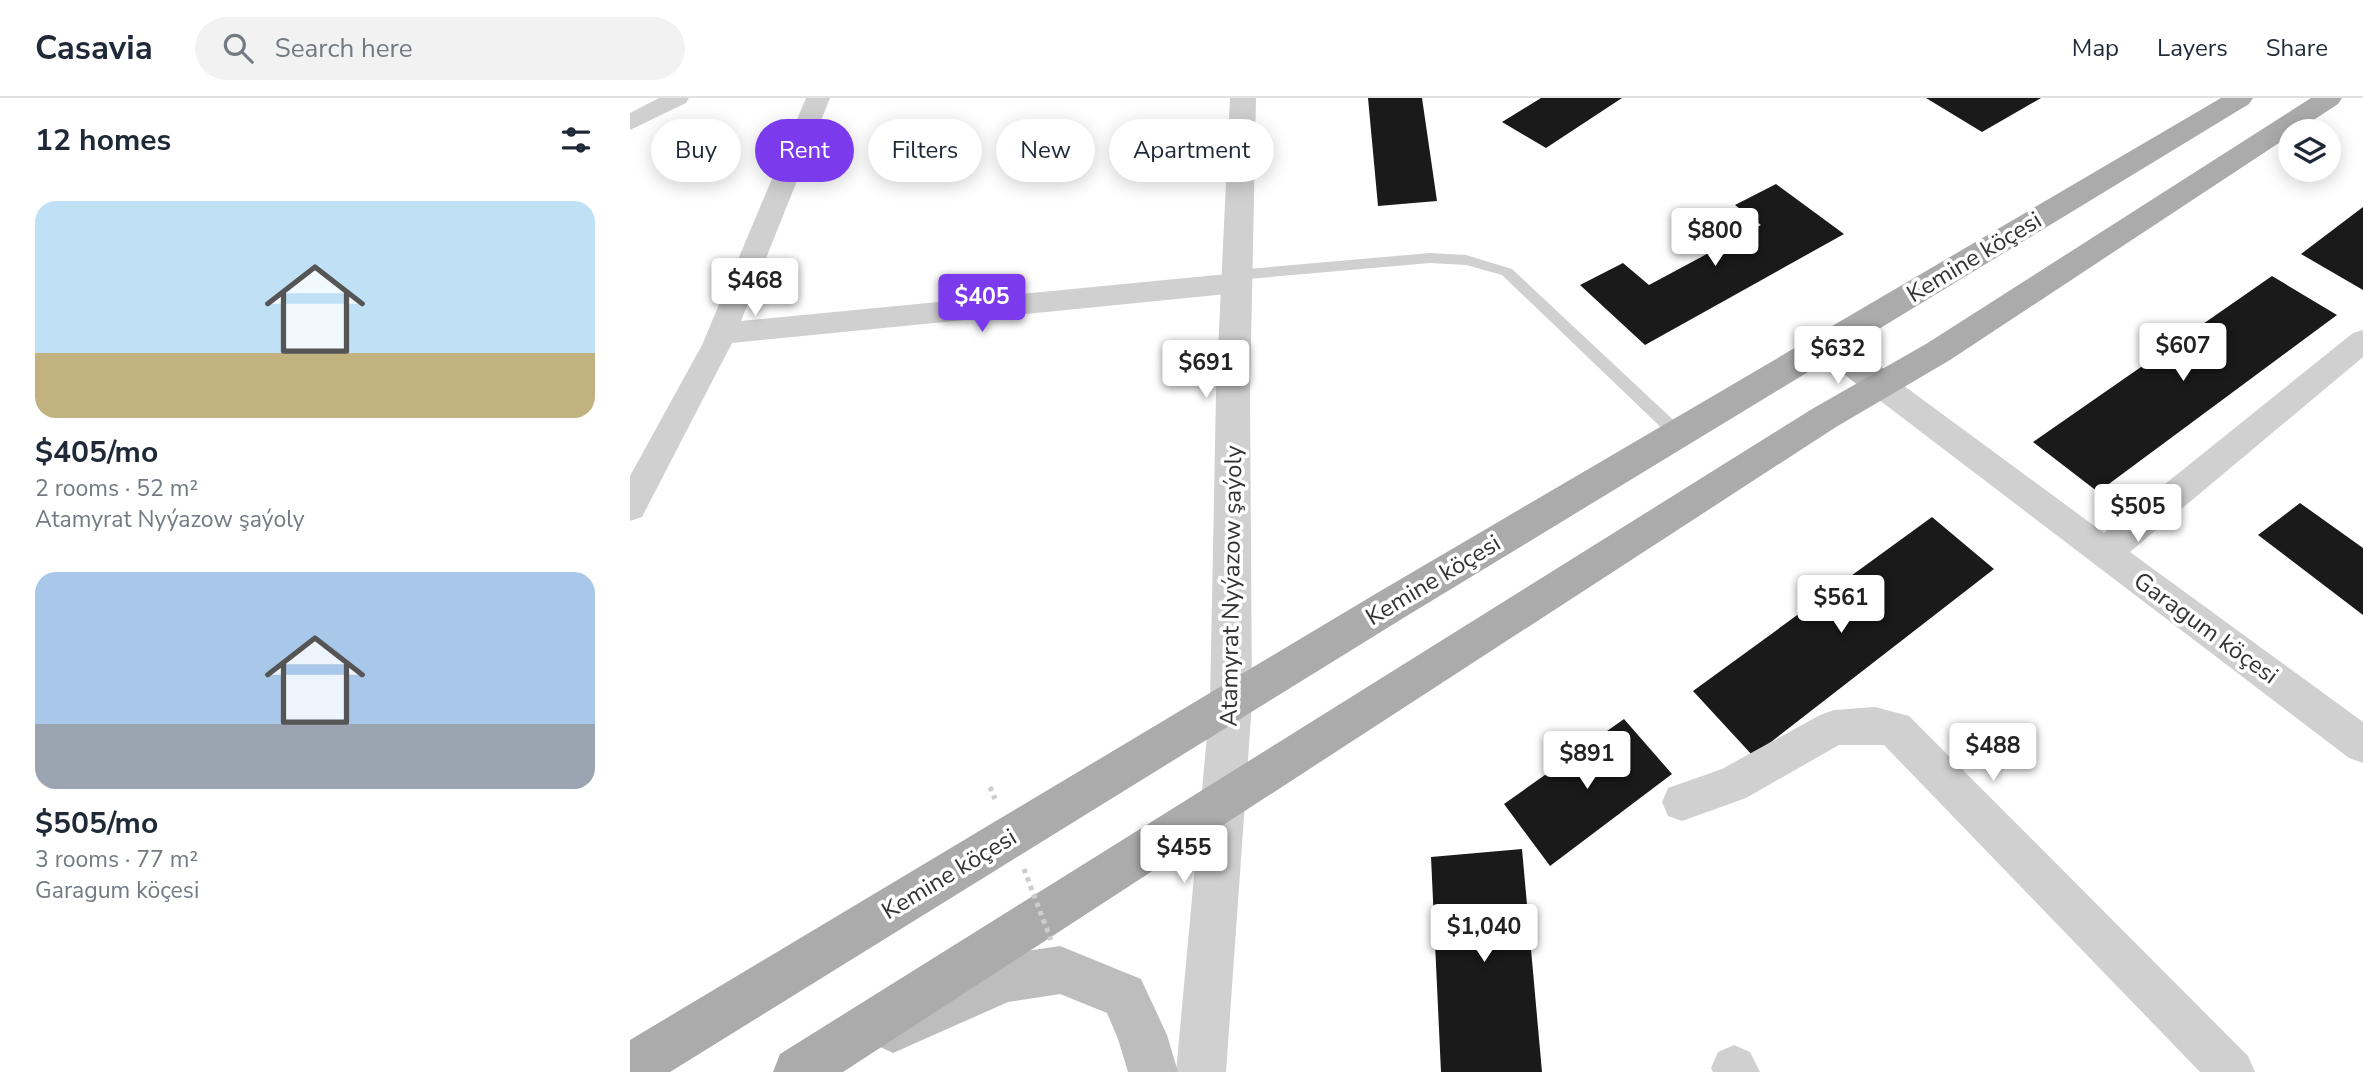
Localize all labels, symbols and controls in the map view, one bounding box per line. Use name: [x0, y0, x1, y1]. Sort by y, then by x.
search box: [195, 17, 685, 80]
text: Casavia: [35, 26, 153, 71]
icon: search: [219, 29, 257, 67]
text: Search here: [275, 31, 413, 66]
text: Map: [2072, 32, 2119, 64]
text: Layers: [2157, 32, 2228, 64]
text: Share: [2266, 32, 2328, 64]
chip: Buy: [651, 119, 741, 182]
chip: Rent: [755, 119, 854, 182]
chip: Filters: [868, 119, 982, 182]
chip: New: [996, 119, 1095, 182]
chip: Apartment: [1109, 119, 1274, 182]
map controls: [2278, 119, 2341, 182]
button: layers: [2278, 119, 2341, 182]
text: 12 homes: [35, 120, 171, 161]
icon: filters: [557, 121, 595, 159]
street label: Kemine köçesi: [1901, 204, 2047, 310]
pin: $800: [1674, 208, 1756, 268]
text: $800: [1687, 215, 1743, 246]
icon: home: [252, 246, 378, 372]
pin: $468: [714, 258, 796, 318]
text: $468: [727, 265, 783, 296]
pin: $405: [941, 274, 1023, 334]
text: $405: [954, 281, 1010, 312]
pin: $607: [2142, 324, 2224, 383]
pin: $632: [1797, 327, 1879, 386]
text: $607: [2155, 330, 2211, 361]
text: $632: [1810, 333, 1866, 364]
pin: $691: [1165, 341, 1247, 400]
text: $691: [1178, 347, 1234, 378]
text: $405/mo: [35, 432, 158, 473]
street label: Atamyrat Nyýazow şaýoly: [1213, 444, 1249, 727]
text: 2 rooms · 52 m²: [35, 473, 198, 504]
pin: $505: [2097, 484, 2179, 544]
text: $505: [2110, 491, 2166, 522]
text: Atamyrat Nyýazow şaýoly: [35, 504, 305, 535]
street label: Kemine köçesi: [1360, 527, 1506, 633]
street label: Garagum köçesi: [2127, 565, 2285, 691]
pin: $561: [1800, 575, 1882, 635]
text: $561: [1813, 582, 1869, 613]
icon: home: [252, 617, 378, 743]
pin: $488: [1952, 724, 2034, 783]
text: $488: [1965, 730, 2021, 761]
pin: $891: [1546, 732, 1628, 791]
text: $891: [1559, 738, 1615, 769]
text: $505/mo: [35, 803, 158, 844]
street label: Kemine köçesi: [876, 821, 1022, 927]
pin: $455: [1143, 826, 1225, 885]
text: $455: [1156, 832, 1212, 863]
text: 3 rooms · 77 m²: [35, 844, 198, 875]
text: Garagum köçesi: [35, 875, 199, 906]
pin: $1,040: [1427, 904, 1541, 964]
text: $1,040: [1447, 911, 1521, 942]

